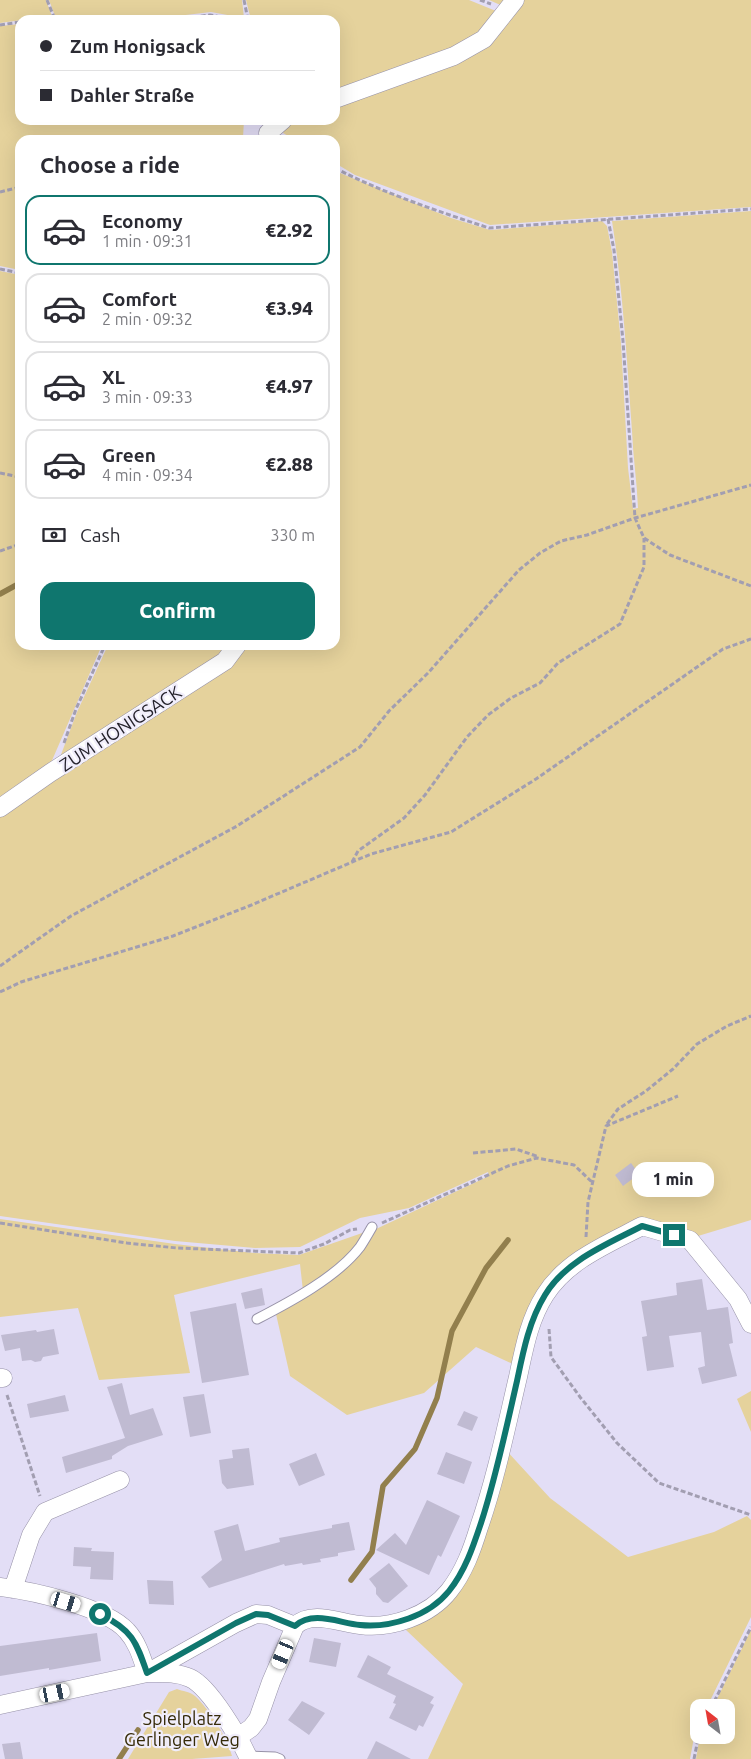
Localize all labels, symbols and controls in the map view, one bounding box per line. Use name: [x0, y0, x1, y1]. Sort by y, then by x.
text: Zum Honigsack: [70, 35, 205, 57]
text: Dahler Straße: [70, 84, 194, 106]
text: Choose a ride: [40, 152, 180, 177]
icon: car: [42, 208, 87, 253]
text: Economy: [102, 210, 183, 232]
text: €2.92: [265, 219, 313, 241]
text: 1 min · 09:31: [102, 232, 193, 250]
icon: car: [42, 286, 87, 331]
text: Comfort: [102, 288, 177, 310]
text: €3.94: [265, 297, 313, 319]
text: 2 min · 09:32: [102, 310, 193, 328]
icon: car: [42, 364, 87, 409]
text: XL: [102, 366, 125, 388]
text: €4.97: [265, 375, 313, 397]
text: 3 min · 09:33: [102, 388, 193, 406]
icon: car: [42, 442, 87, 487]
text: Green: [102, 444, 156, 466]
text: €2.88: [265, 453, 313, 475]
text: 4 min · 09:34: [102, 466, 193, 484]
icon: cash: [40, 521, 68, 549]
text: Cash: [80, 524, 121, 546]
text: 330 m: [270, 526, 315, 544]
button: Confirm: [40, 582, 315, 640]
street label: ZUM HONIGSACK: [55, 681, 185, 775]
callout: 1 min: [633, 1162, 715, 1198]
text: 1 min: [653, 1170, 693, 1188]
route end: [663, 1224, 685, 1246]
car: [49, 1590, 82, 1614]
route start: [89, 1603, 111, 1625]
car: [270, 1637, 295, 1671]
car: [38, 1683, 71, 1703]
north arrow: [690, 1699, 735, 1744]
map controls: [690, 1699, 735, 1744]
park label: Spielplatz Gerlinger Weg: [124, 1708, 240, 1749]

